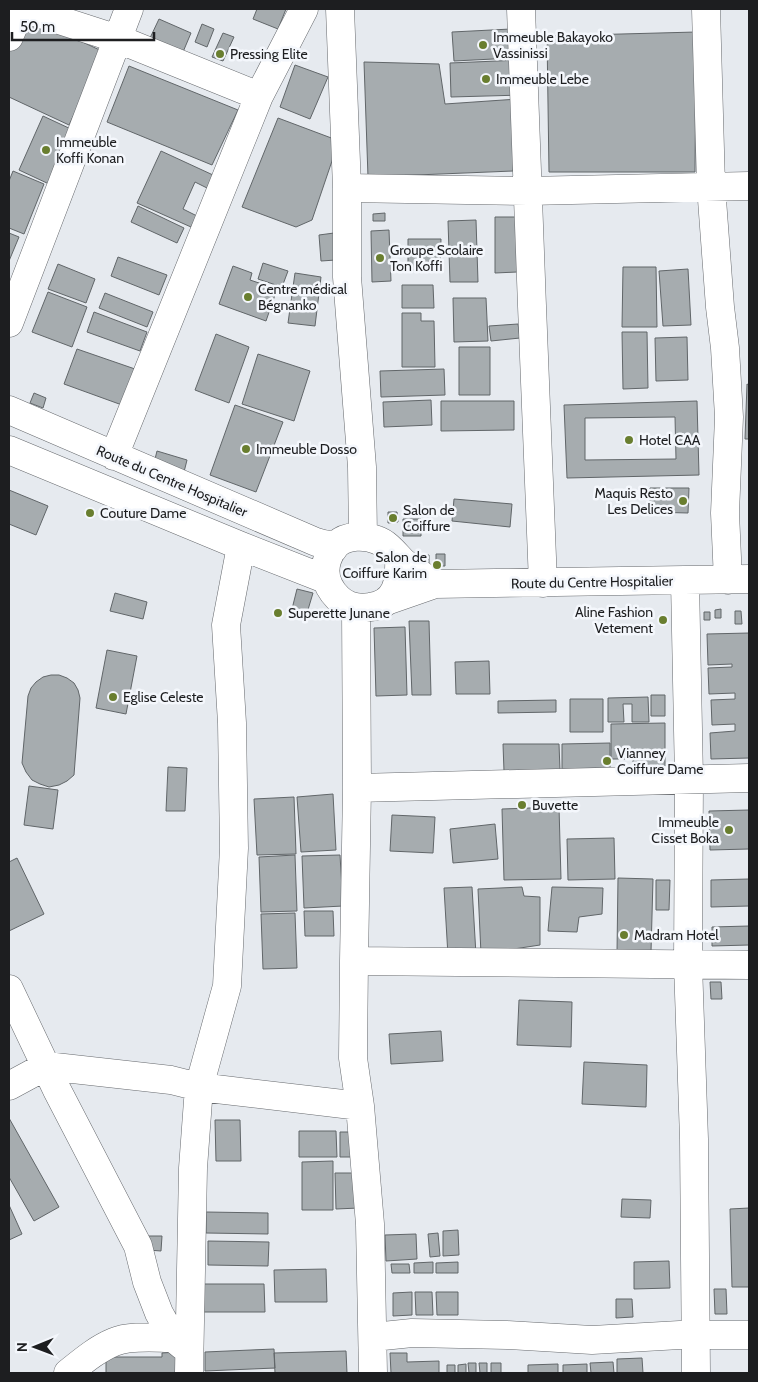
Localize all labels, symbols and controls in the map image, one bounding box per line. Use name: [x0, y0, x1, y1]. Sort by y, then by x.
scale bar: [12, 10, 155, 42]
text: 50 m: [20, 18, 55, 36]
place label: Immeuble Bakayoko Vassinissi: [493, 28, 613, 62]
marker: Immeuble Bakayoko Vassinissi: [477, 39, 489, 51]
place label: Pressing Elite: [230, 45, 308, 63]
marker: Pressing Elite: [214, 48, 226, 60]
place label: Immeuble Lebe: [496, 70, 589, 88]
marker: Immeuble Lebe: [480, 73, 492, 85]
place label: Immeuble Koffi Konan: [56, 133, 124, 167]
marker: Immeuble Koffi Konan: [40, 144, 52, 156]
place label: Groupe Scolaire Ton Koffi: [390, 241, 483, 275]
marker: Groupe Scolaire Ton Koffi: [374, 252, 386, 264]
place label: Centre médical Bégnanko: [258, 280, 348, 314]
marker: Centre médical Bégnanko: [242, 291, 254, 303]
place label: Hotel CAA: [639, 431, 701, 449]
marker: Hotel CAA: [623, 434, 635, 446]
place label: Immeuble Dosso: [256, 440, 357, 458]
street label: Route du Centre Hospitalier: [94, 441, 251, 521]
marker: Immeuble Dosso: [240, 443, 252, 455]
place label: Maquis Resto Les Delices: [594, 484, 673, 518]
marker: Maquis Resto Les Delices: [677, 495, 689, 507]
place label: Salon de Coiffure: [403, 501, 455, 535]
place label: Couture Dame: [100, 504, 186, 522]
marker: Couture Dame: [84, 507, 96, 519]
marker: Salon de Coiffure: [387, 512, 399, 524]
place label: Salon de Coiffure Karim: [342, 548, 427, 582]
marker: Salon de Coiffure Karim: [431, 559, 443, 571]
street label: Route du Centre Hospitalier: [511, 572, 674, 592]
place label: Aline Fashion Vetement: [575, 603, 653, 637]
place label: Superette Junane: [288, 604, 390, 622]
marker: Superette Junane: [272, 607, 284, 619]
marker: Aline Fashion Vetement: [657, 614, 669, 626]
place label: Eglise Celeste: [123, 688, 204, 706]
marker: Eglise Celeste: [107, 691, 119, 703]
place label: Vianney Coiffure Dame: [617, 744, 704, 778]
marker: Vianney Coiffure Dame: [601, 755, 613, 767]
place label: Buvette: [532, 796, 578, 814]
marker: Buvette: [516, 799, 528, 811]
place label: Immeuble Cisset Boka: [651, 813, 719, 847]
marker: Immeuble Cisset Boka: [723, 824, 735, 836]
place label: Madram Hotel: [634, 926, 719, 944]
marker: Madram Hotel: [618, 929, 630, 941]
north arrow: [10, 1322, 60, 1372]
text: N: [13, 1342, 31, 1352]

